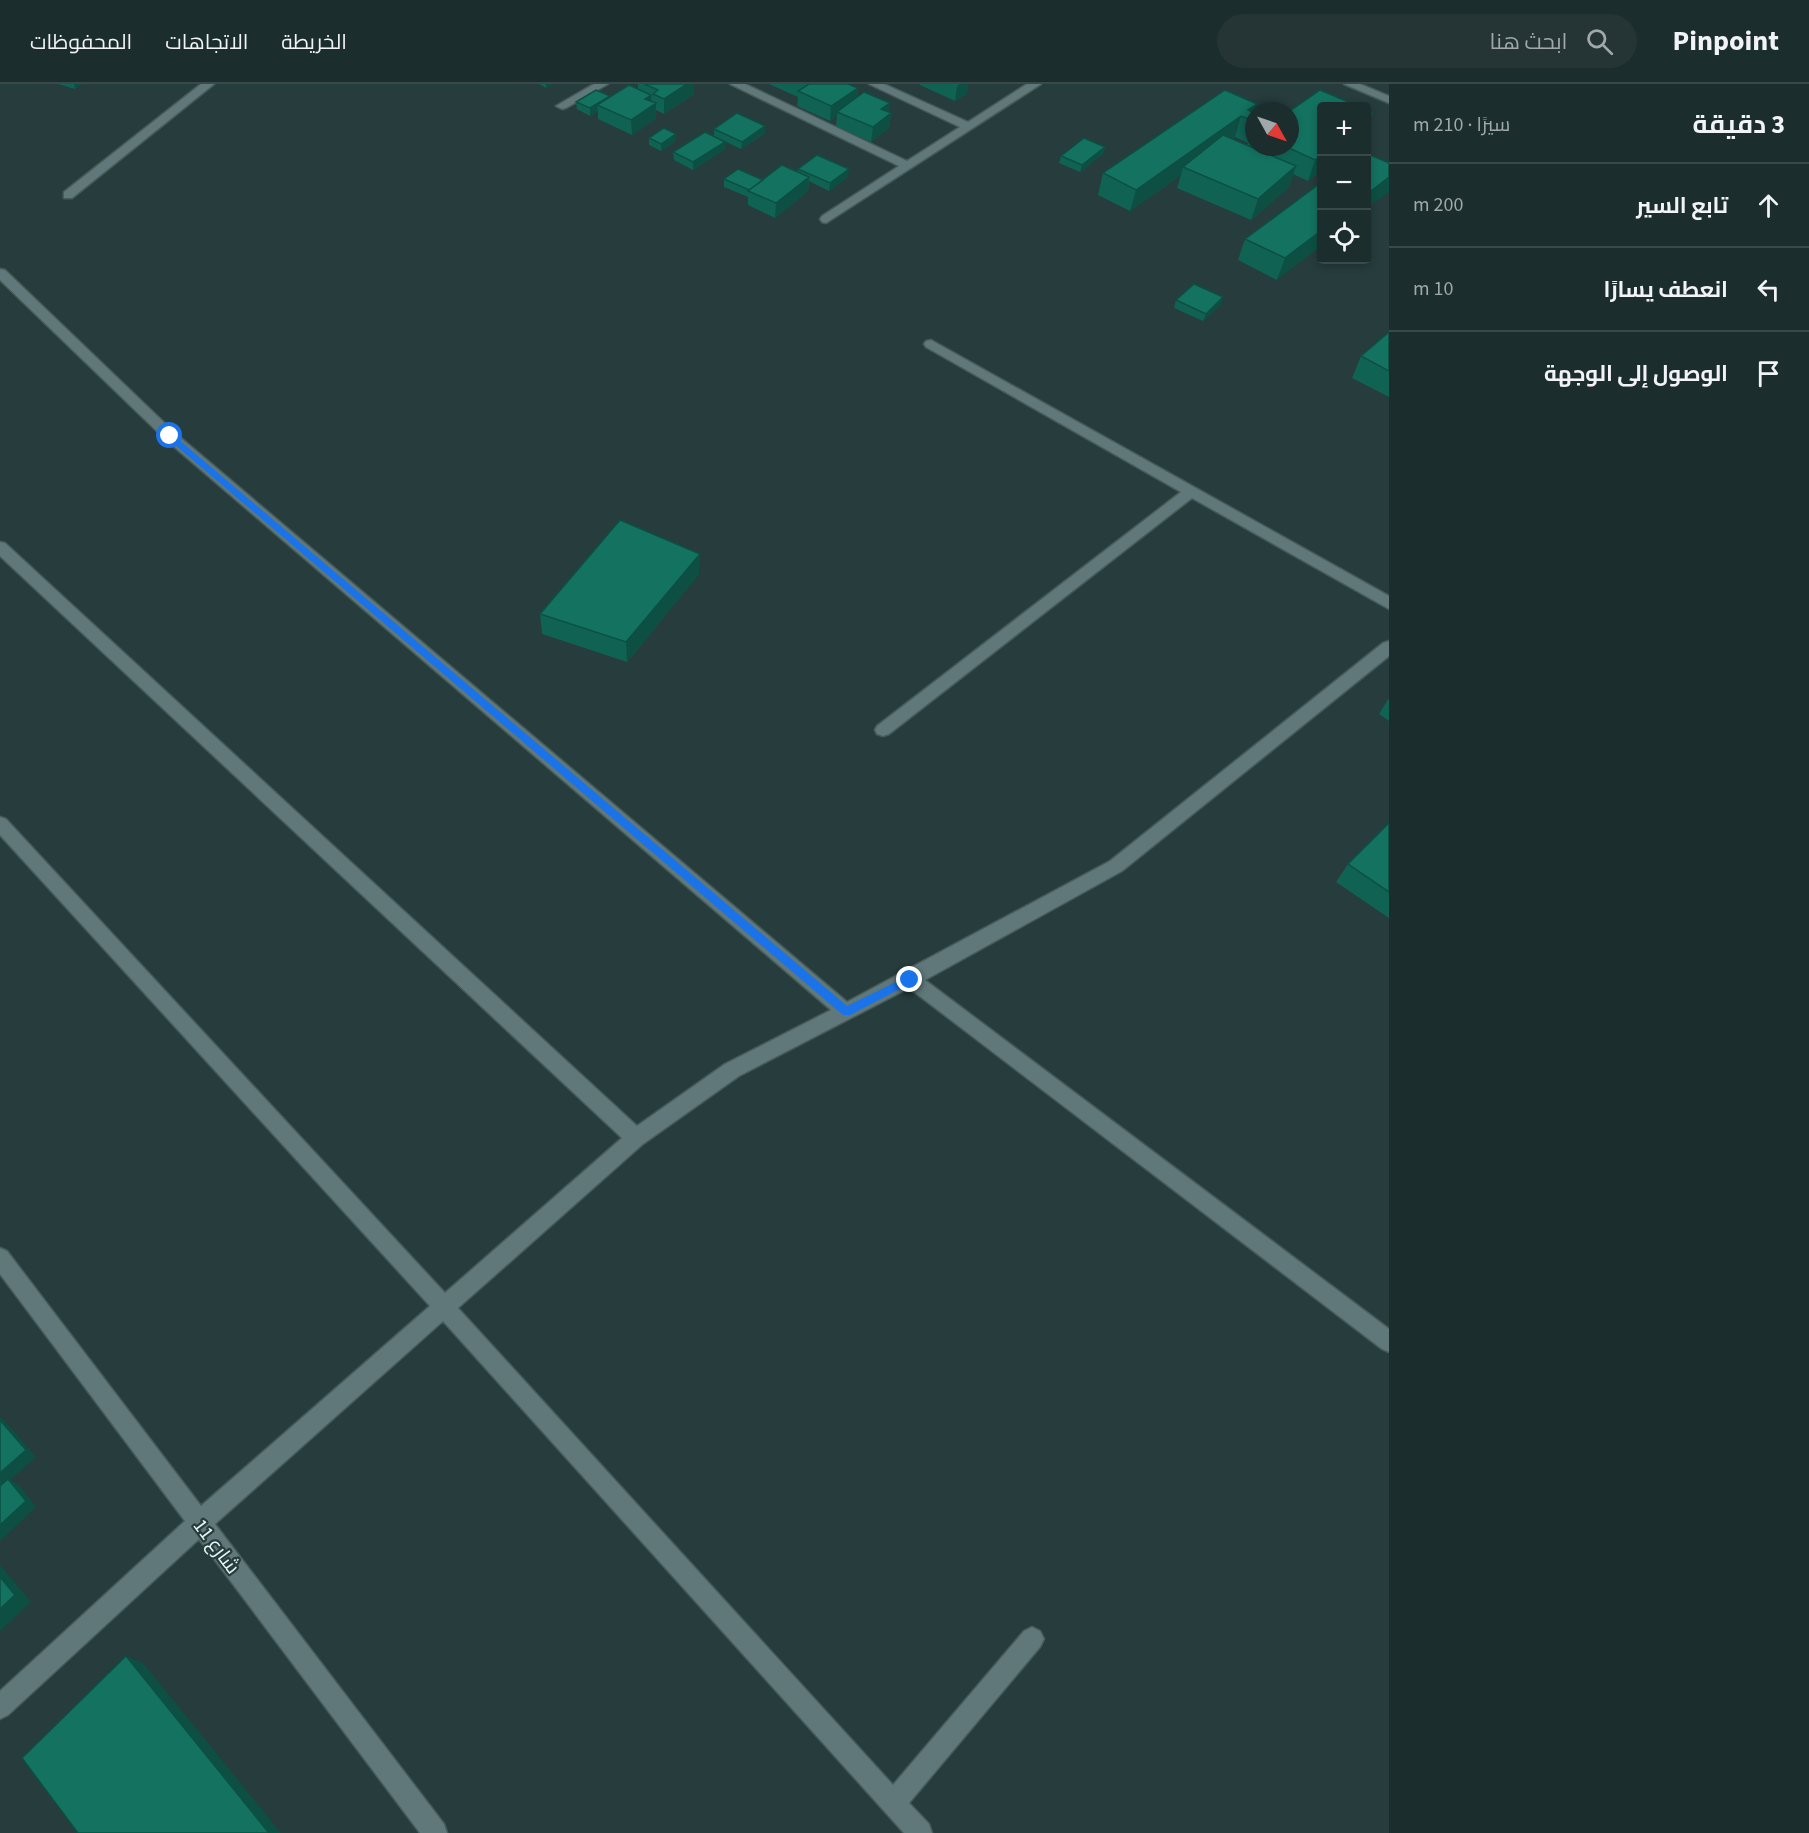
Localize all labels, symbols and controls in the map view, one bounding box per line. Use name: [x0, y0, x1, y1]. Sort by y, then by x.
search box: [1217, 14, 1637, 68]
text: Pinpoint: [1673, 21, 1779, 61]
icon: search: [1583, 25, 1616, 58]
text: ابحث هنا: [1490, 26, 1568, 58]
text: المحفوظات: [30, 27, 132, 57]
text: الاتجاهات: [165, 27, 248, 57]
text: الخريطة: [281, 27, 347, 57]
north arrow: [1245, 102, 1299, 156]
map controls: [1317, 102, 1371, 264]
button: +: [1317, 102, 1371, 156]
text: 3 دقيقة: [1693, 106, 1785, 143]
text: سيرًا · 210 m: [1413, 111, 1510, 139]
button: −: [1317, 156, 1371, 210]
icon: ahead: [1752, 189, 1785, 222]
text: تابع السير: [1636, 190, 1728, 222]
text: 200 m: [1413, 191, 1463, 219]
button: locate: [1317, 210, 1371, 264]
icon: left: [1752, 273, 1785, 306]
text: انعطف يسارًا: [1604, 274, 1728, 306]
text: 10 m: [1413, 275, 1453, 303]
icon: arrive: [1752, 357, 1785, 390]
text: الوصول إلى الوجهة: [1544, 358, 1728, 390]
route start: [156, 422, 182, 448]
route end: [896, 966, 922, 992]
street label: شارع 11: [186, 1513, 246, 1580]

